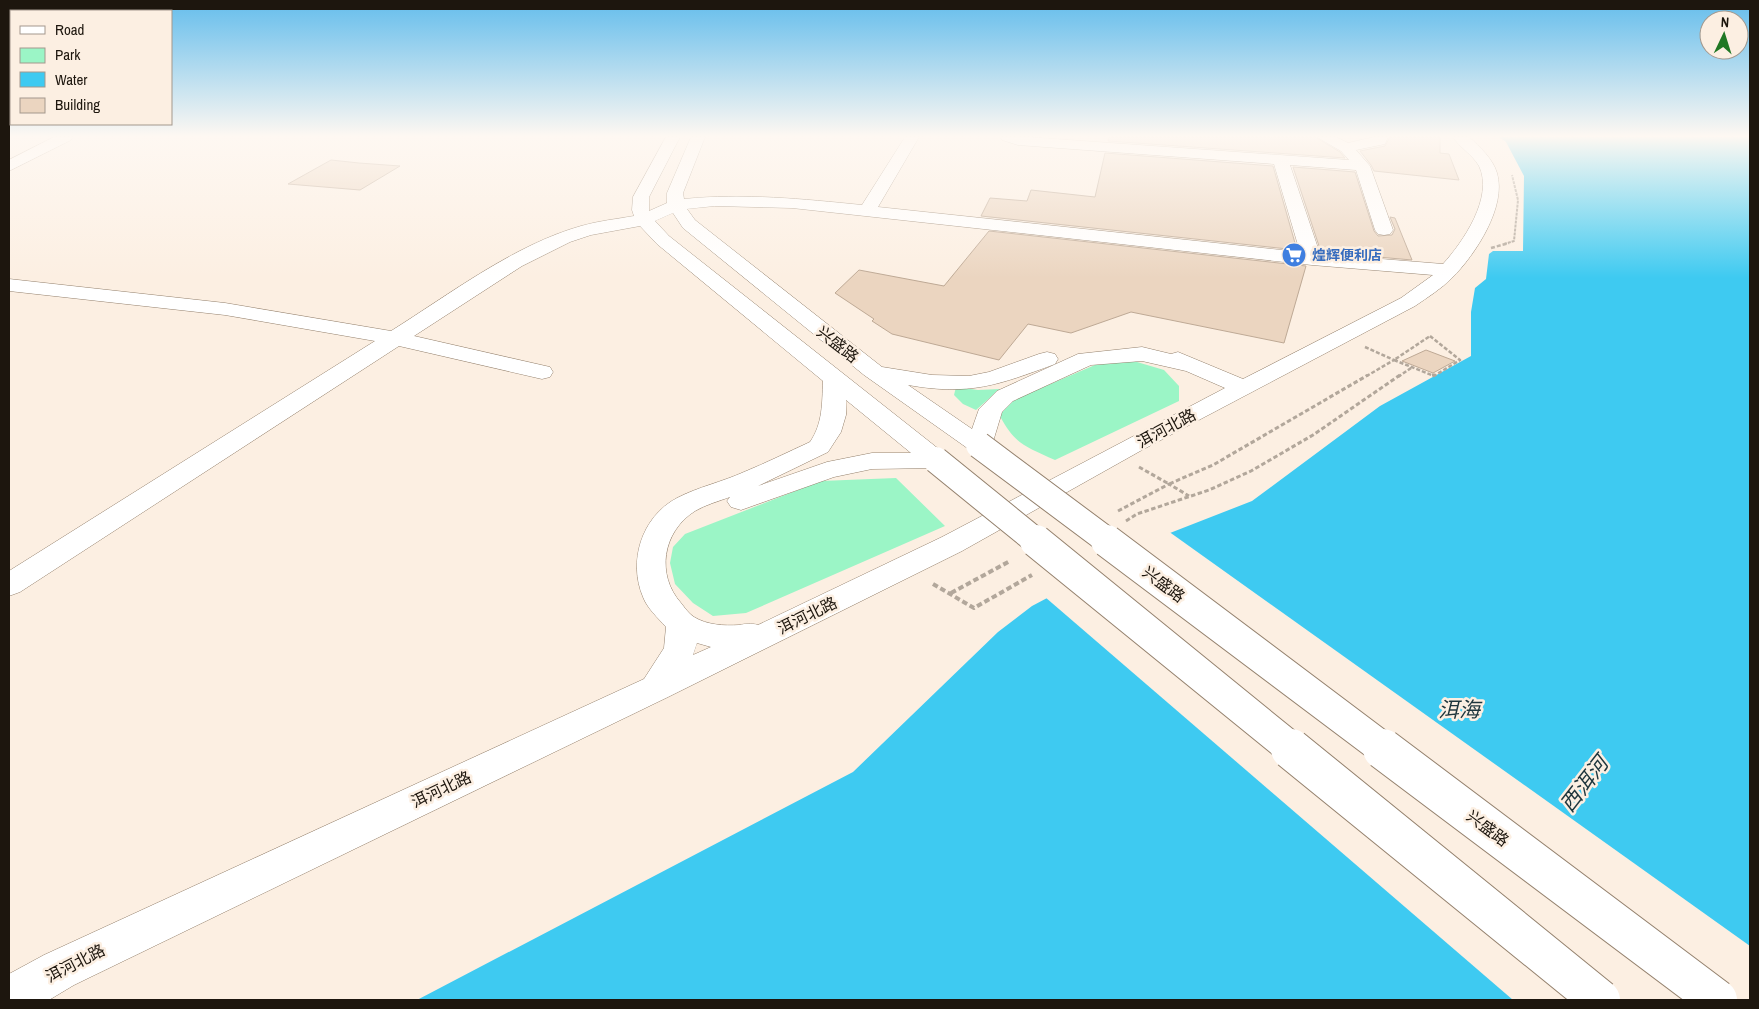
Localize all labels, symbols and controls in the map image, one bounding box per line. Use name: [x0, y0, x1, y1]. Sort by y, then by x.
legend: [10, 10, 172, 125]
north arrow: [1699, 10, 1749, 60]
text: N: [1720, 13, 1730, 31]
text: Road: [55, 19, 84, 40]
text: Park: [55, 44, 81, 65]
text: Water: [55, 69, 87, 90]
text: Building: [55, 94, 100, 115]
supermarket icon: 煌辉便利店: [1281, 242, 1307, 268]
place label: 煌辉便利店: [1312, 246, 1382, 264]
street label: 兴盛路: [812, 321, 864, 367]
street label: 洱河北路: [1133, 403, 1199, 453]
street label: 兴盛路: [1138, 561, 1190, 607]
street label: 洱河北路: [773, 591, 841, 639]
water label: 洱海: [1438, 695, 1483, 724]
water label: 西洱河: [1553, 747, 1617, 818]
street label: 洱河北路: [407, 766, 475, 812]
street label: 兴盛路: [1462, 805, 1514, 851]
street label: 洱河北路: [41, 939, 109, 987]

